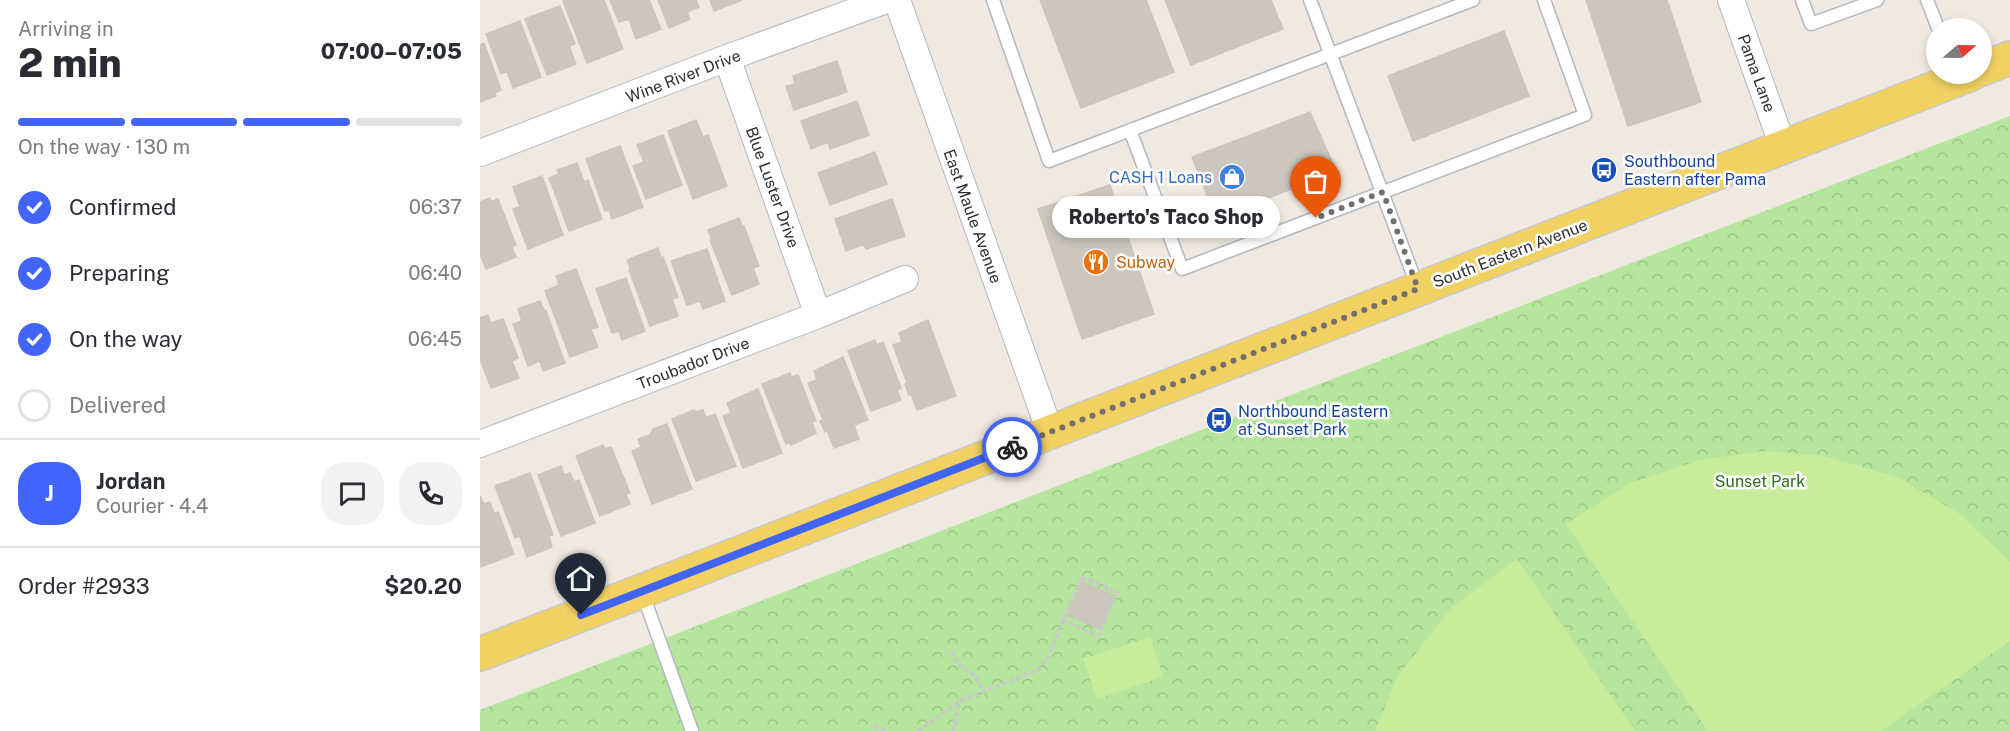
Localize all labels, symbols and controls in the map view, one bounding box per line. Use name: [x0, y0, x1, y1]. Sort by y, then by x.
text: Arriving in: [18, 17, 113, 41]
north arrow: [1926, 18, 1992, 84]
map controls: [1926, 18, 1992, 84]
street label: Pama Lane: [1734, 32, 1779, 115]
text: 07:00–07:05: [321, 38, 462, 64]
text: 2 min: [18, 40, 122, 86]
street label: Wine River Drive: [623, 46, 743, 107]
street label: Blue Luster Drive: [742, 124, 803, 250]
text: On the way · 130 m: [18, 135, 190, 159]
street label: East Maule Avenue: [939, 147, 1006, 286]
place label: Southbound Eastern after Pama: [1624, 152, 1766, 189]
bus stop icon: Southbound Eastern after Pama: [1589, 155, 1619, 185]
pin: [1290, 156, 1341, 218]
shop icon: CASH 1 Loans: [1217, 162, 1247, 192]
icon: bag: [1299, 165, 1332, 198]
place label: CASH 1 Loans: [1109, 168, 1212, 187]
icon: check: [18, 191, 51, 224]
text: Confirmed: [69, 194, 176, 220]
text: 06:37: [409, 195, 462, 219]
callout: Roberto's Taco Shop: [1052, 197, 1280, 239]
text: Roberto's Taco Shop: [1068, 205, 1264, 229]
street label: South Eastern Avenue: [1430, 215, 1590, 292]
restaurant icon: Subway: [1081, 247, 1111, 277]
place label: Subway: [1116, 253, 1175, 272]
icon: check: [18, 257, 51, 290]
text: Preparing: [69, 260, 170, 286]
text: 06:40: [408, 261, 462, 285]
icon: check: [18, 323, 51, 356]
text: On the way: [69, 326, 182, 352]
text: 06:45: [408, 327, 462, 351]
street label: Troubador Drive: [634, 333, 752, 394]
text: Delivered: [69, 392, 166, 418]
place label: Northbound Eastern at Sunset Park: [1238, 402, 1388, 439]
bus stop icon: Northbound Eastern at Sunset Park: [1204, 405, 1234, 435]
courier: [982, 417, 1042, 477]
icon: bike: [996, 431, 1029, 464]
button: chat: [321, 462, 384, 525]
button: phone: [399, 462, 462, 525]
text: Jordan: [96, 468, 165, 494]
park label: Sunset Park: [1715, 472, 1805, 491]
text: J: [45, 480, 54, 506]
text: Courier · 4.4: [96, 494, 208, 518]
pin: [555, 553, 606, 615]
icon: home: [564, 562, 597, 595]
text: Order #2933: [18, 573, 150, 599]
text: $20.20: [384, 573, 462, 599]

